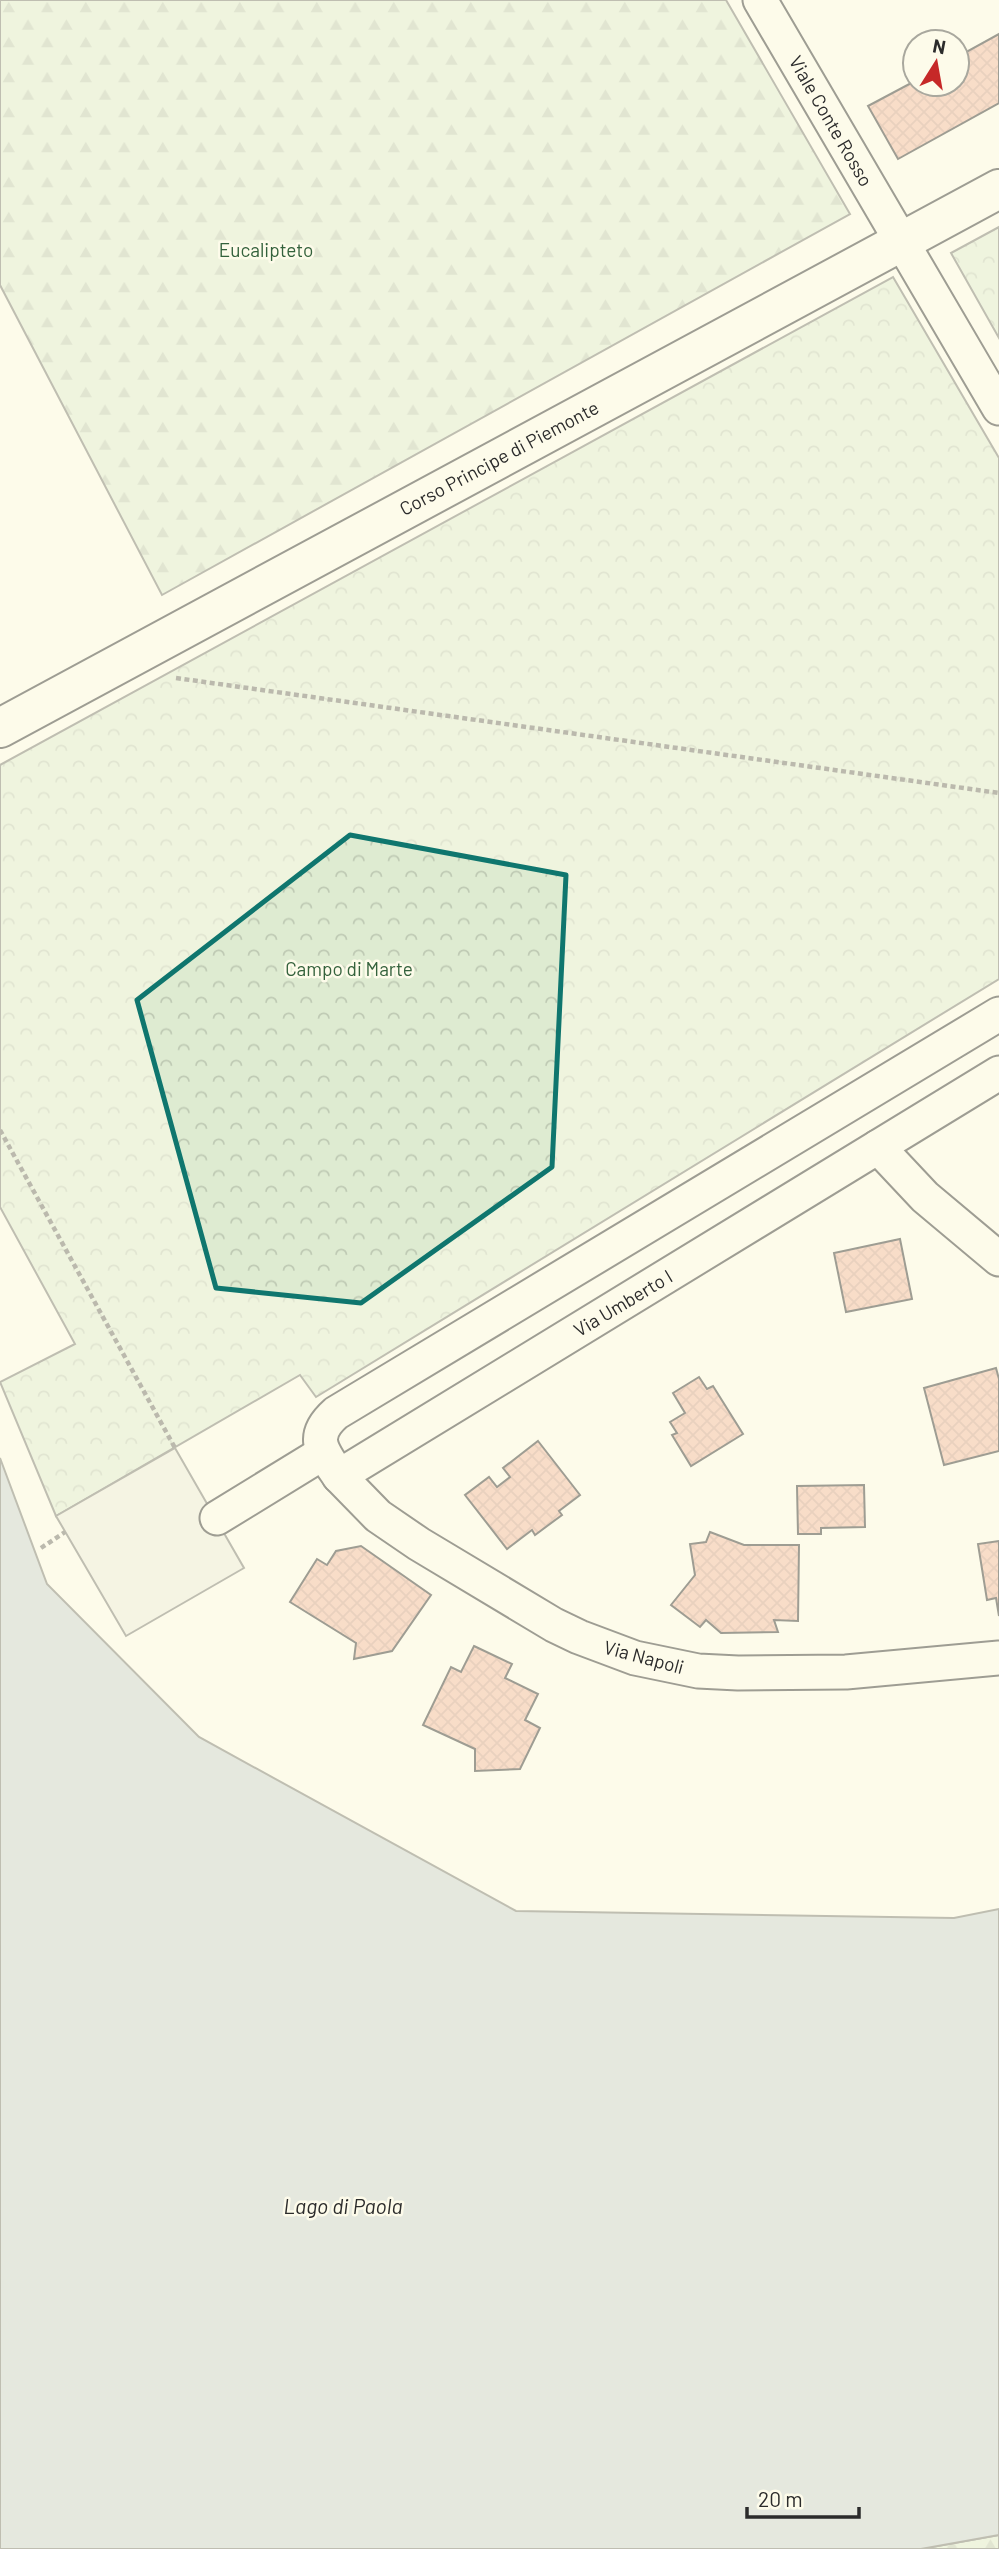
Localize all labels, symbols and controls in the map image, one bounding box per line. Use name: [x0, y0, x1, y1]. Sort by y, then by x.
north arrow: [901, 28, 971, 98]
text: N: [931, 33, 948, 58]
street label: Viale Conte Rosso: [785, 51, 878, 190]
park label: Eucalipteto: [219, 238, 313, 261]
street label: Corso Principe di Piemonte: [395, 395, 602, 520]
park label: Campo di Marte: [285, 957, 413, 980]
street label: Via Umberto I: [569, 1264, 676, 1341]
street label: Via Napoli: [602, 1635, 687, 1678]
water label: Lago di Paola: [283, 2193, 403, 2218]
scale bar: [747, 2476, 859, 2520]
text: 20 m: [758, 2486, 803, 2511]

